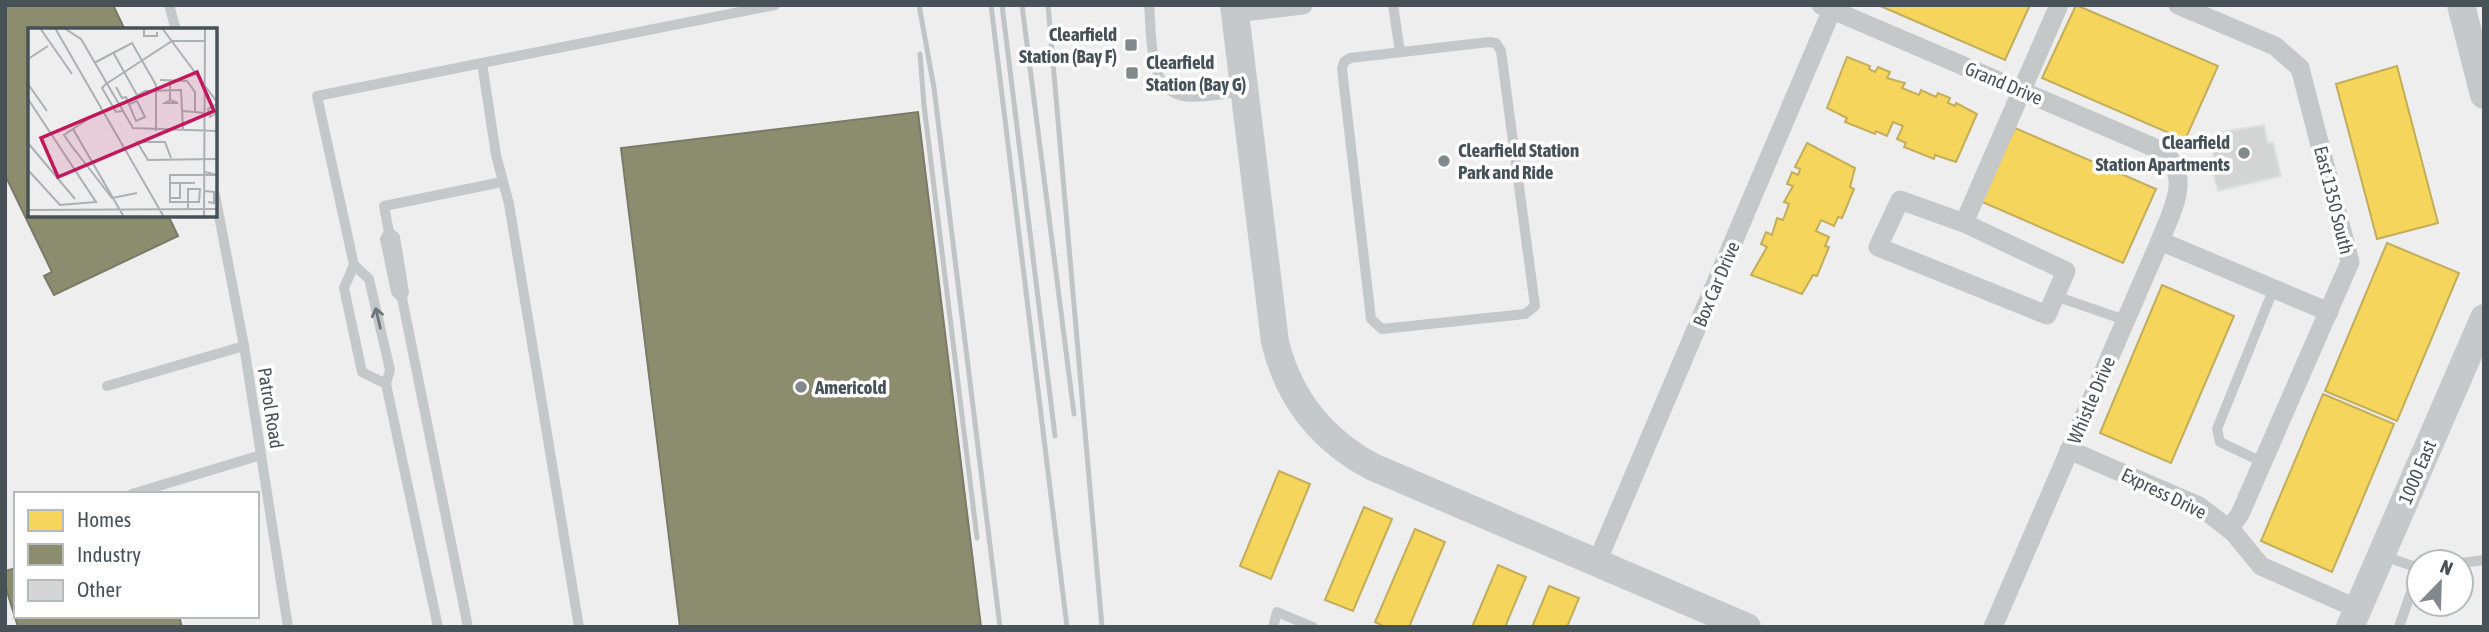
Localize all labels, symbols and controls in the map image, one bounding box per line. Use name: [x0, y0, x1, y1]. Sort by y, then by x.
place label: Clearfield Station (Bay F): [1019, 23, 1117, 67]
inset map: [28, 28, 217, 217]
marker: Clearfield Station (Bay F): [1123, 37, 1139, 53]
place label: Clearfield Station (Bay G): [1146, 51, 1246, 95]
street label: Grand Drive: [1962, 57, 2046, 109]
marker: Clearfield Station (Bay G): [1124, 65, 1140, 81]
place label: Clearfield Station Apartments: [2095, 131, 2230, 175]
place label: Clearfield Station Park and Ride: [1458, 139, 1579, 183]
street label: East 1350 South: [2310, 144, 2358, 256]
marker: Clearfield Station Apartments: [2236, 145, 2252, 161]
marker: Clearfield Station Park and Ride: [1436, 153, 1452, 169]
street label: Box Car Drive: [1688, 238, 1744, 330]
one-way arrow: [371, 307, 384, 330]
street label: Whistle Drive: [2063, 353, 2119, 447]
street label: Patrol Road: [254, 366, 288, 450]
place label: Americold: [814, 376, 886, 398]
marker: Americold: [793, 379, 809, 395]
street label: 1000 East: [2394, 437, 2440, 507]
street label: Express Drive: [2118, 463, 2210, 523]
legend: [14, 492, 259, 618]
text: Homes: [77, 507, 131, 531]
text: Industry: [77, 542, 141, 566]
north arrow: [2405, 548, 2475, 618]
text: N: [2437, 555, 2456, 580]
text: Other: [77, 577, 122, 601]

